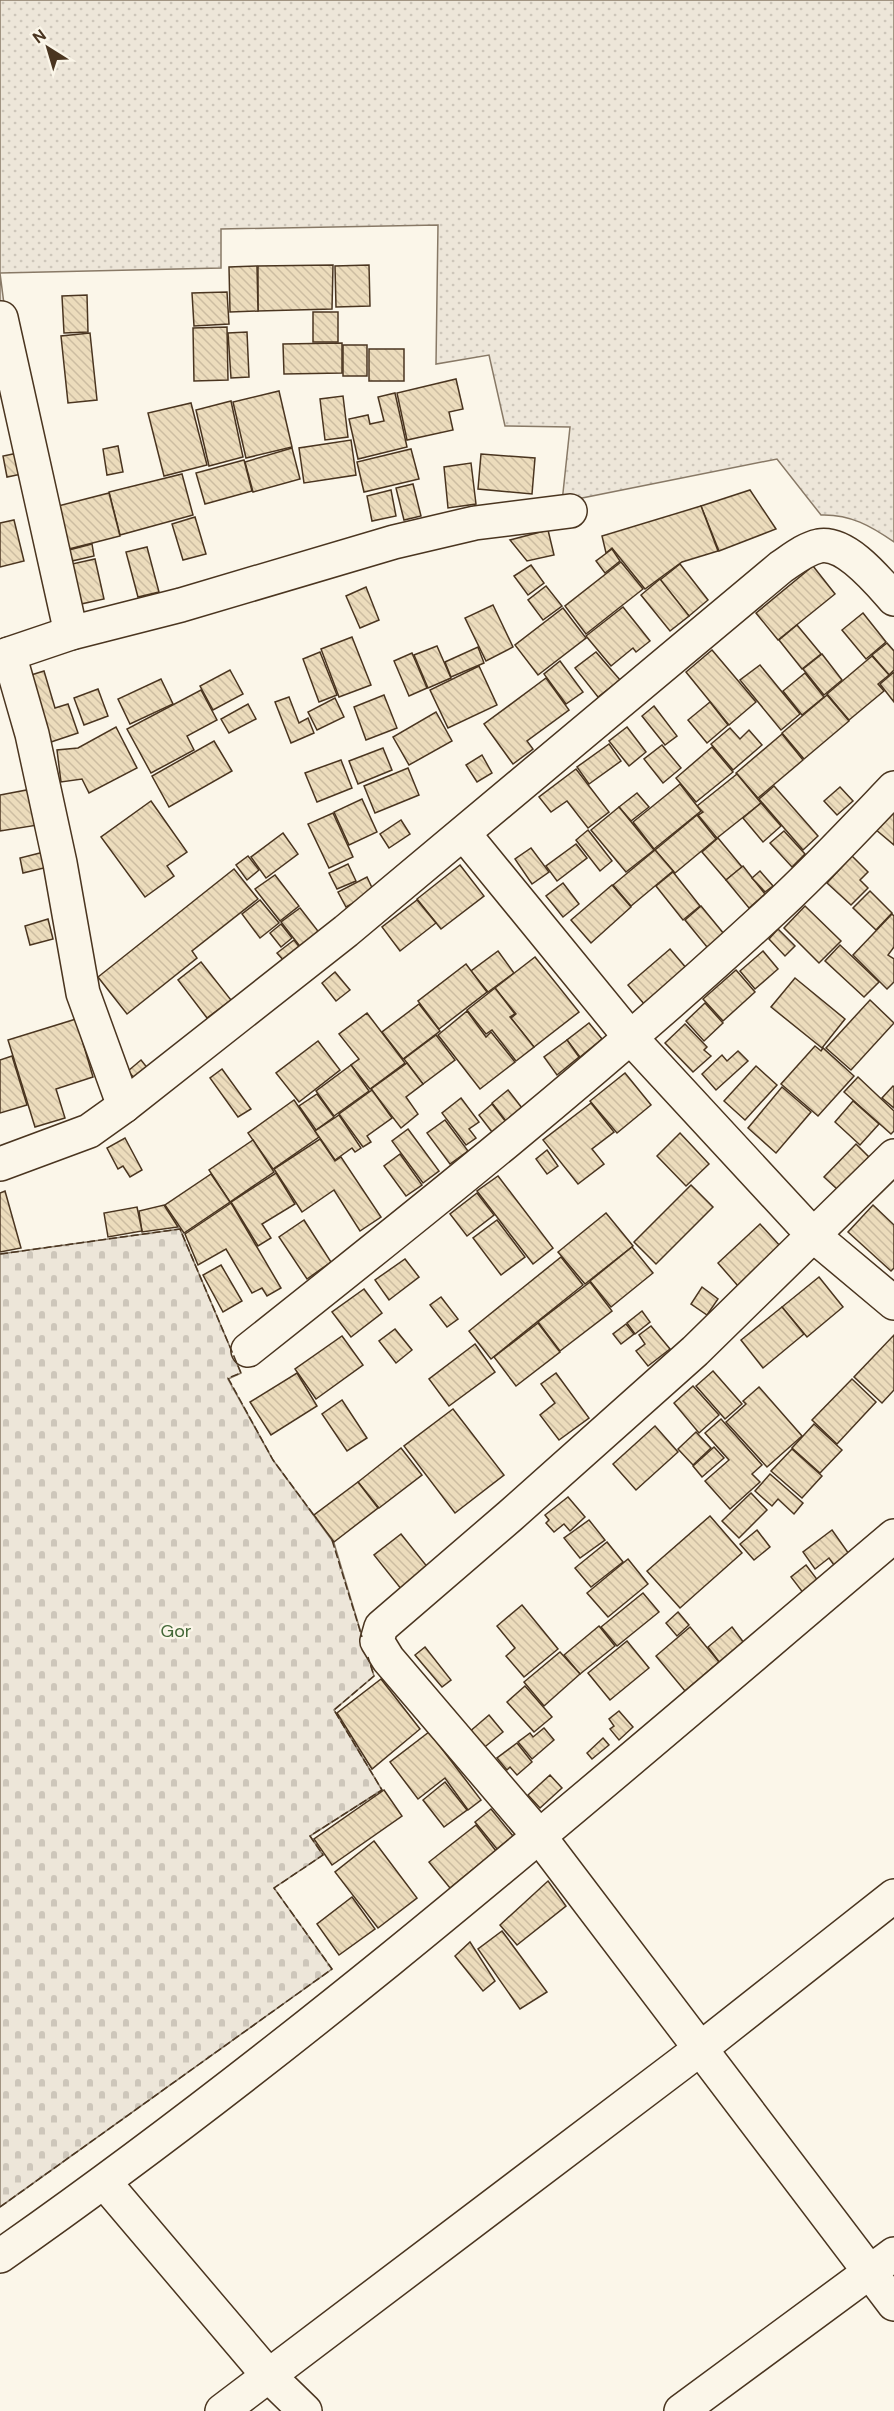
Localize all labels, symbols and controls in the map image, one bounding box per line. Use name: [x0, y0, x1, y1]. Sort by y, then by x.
north arrow: [18, 18, 78, 78]
text: N: [28, 25, 50, 48]
park label: Gor: [161, 1619, 192, 1643]

